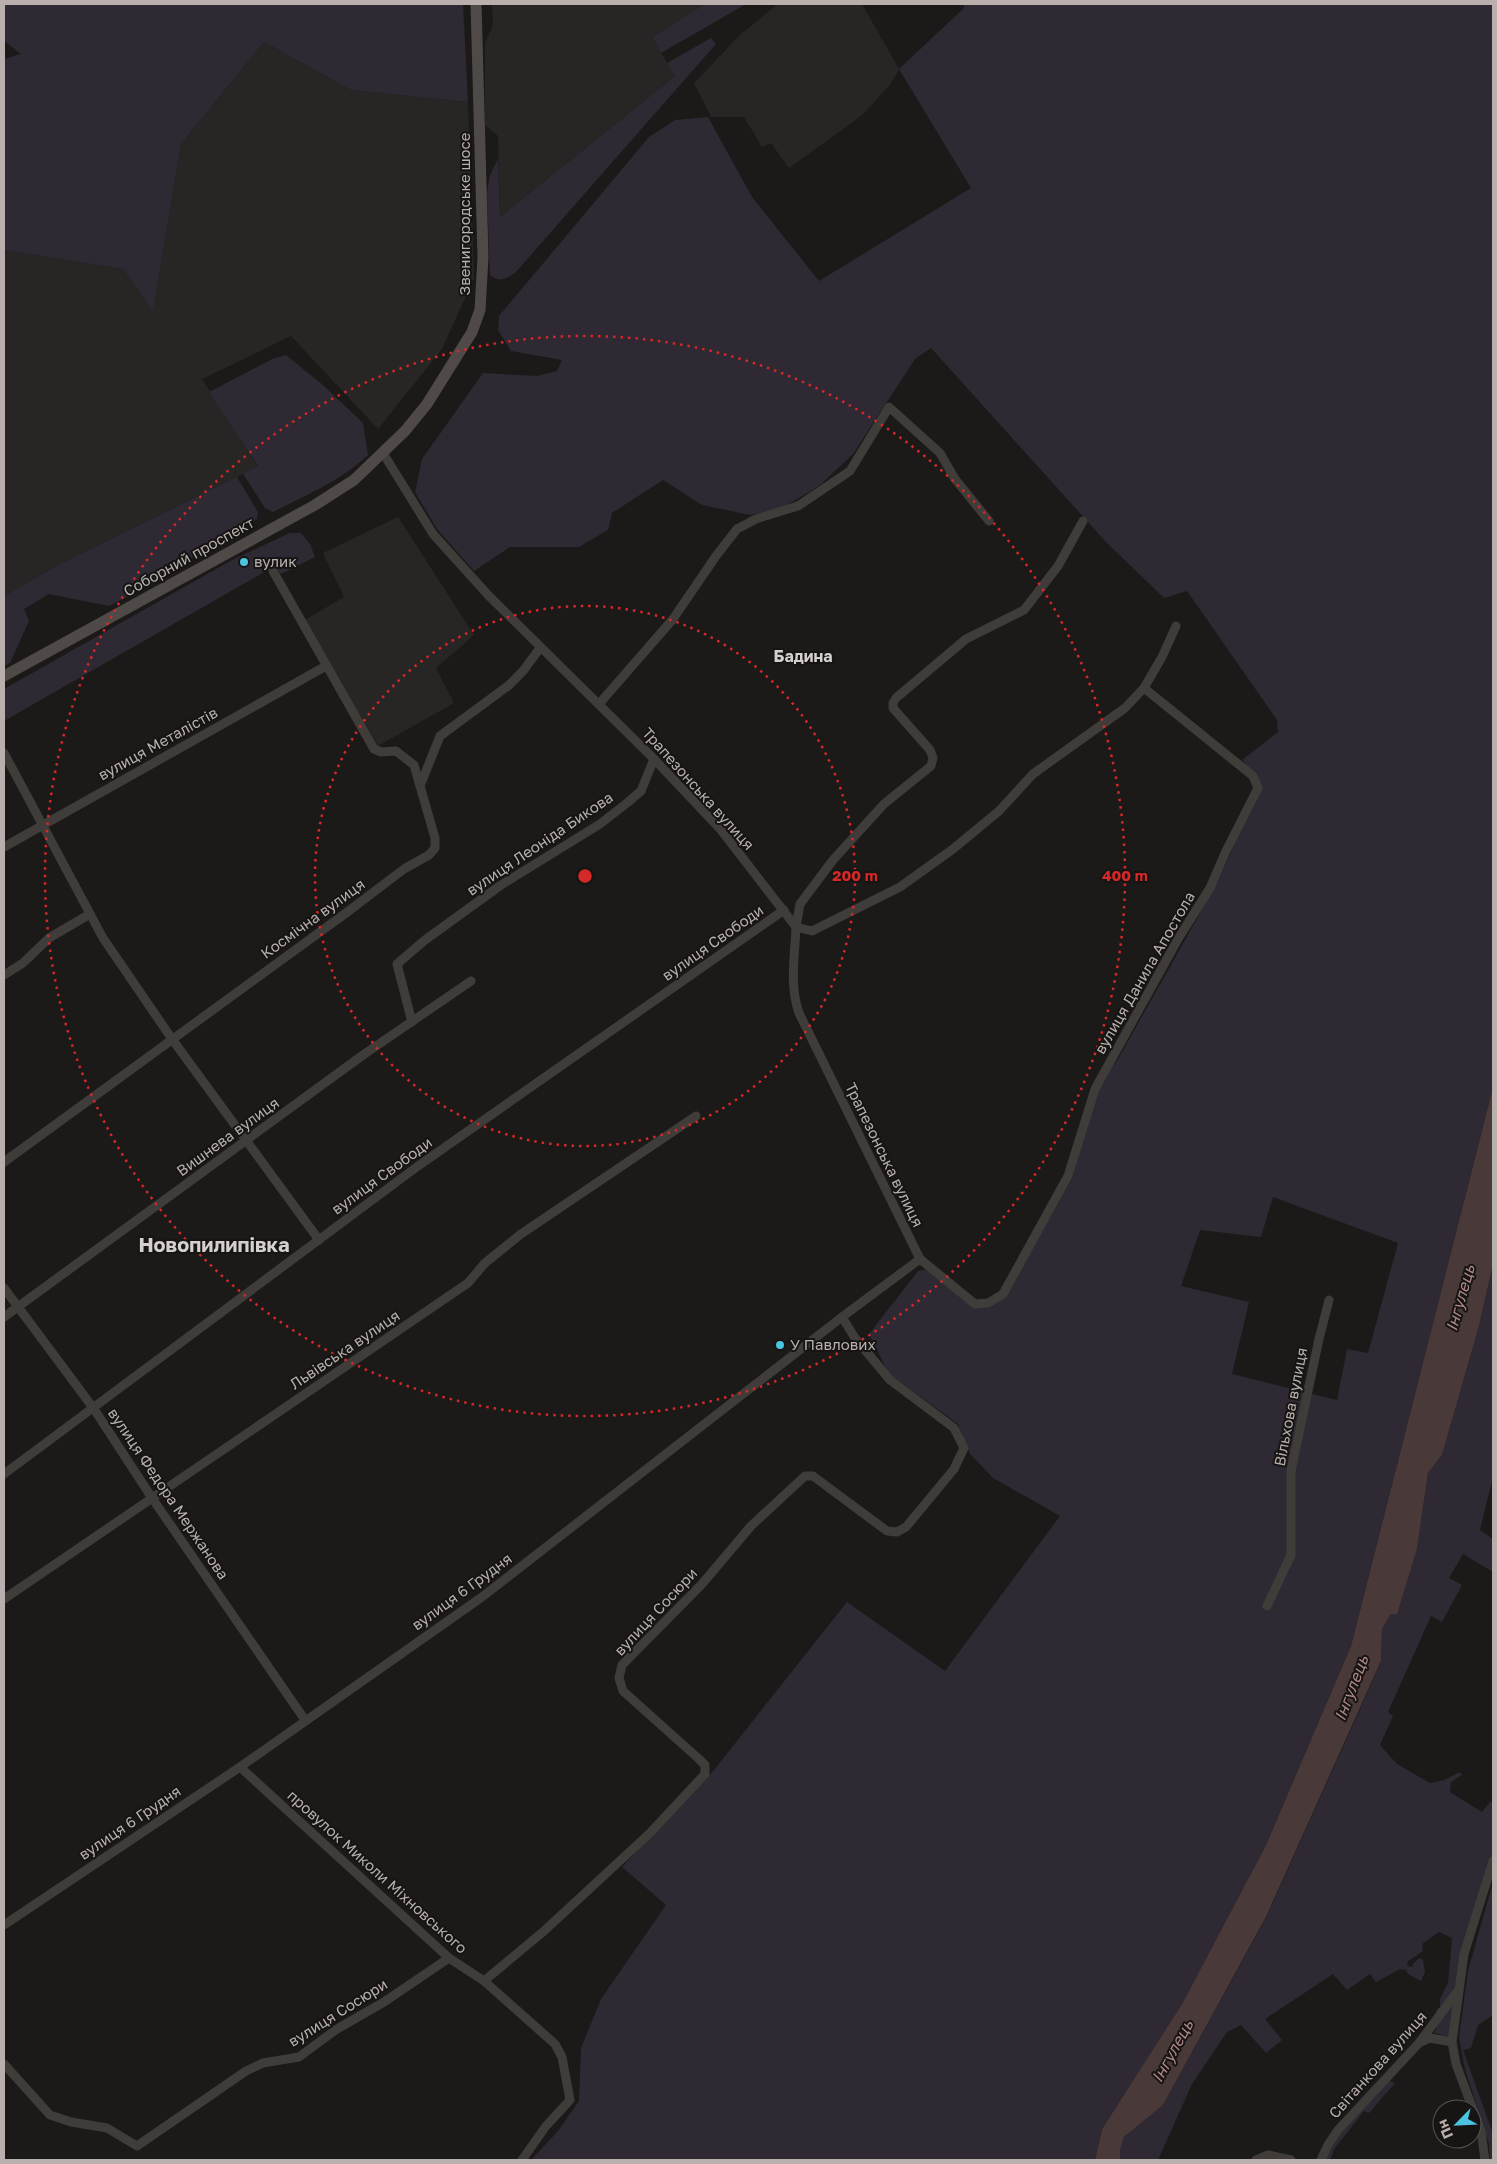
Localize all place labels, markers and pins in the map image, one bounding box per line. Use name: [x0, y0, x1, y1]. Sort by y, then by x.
place label: вулик: [254, 552, 297, 570]
marker: вулик: [238, 556, 250, 568]
centre of rings: [576, 867, 594, 885]
place label: У Павлових: [790, 1335, 876, 1353]
marker: У Павлових: [774, 1339, 786, 1351]

